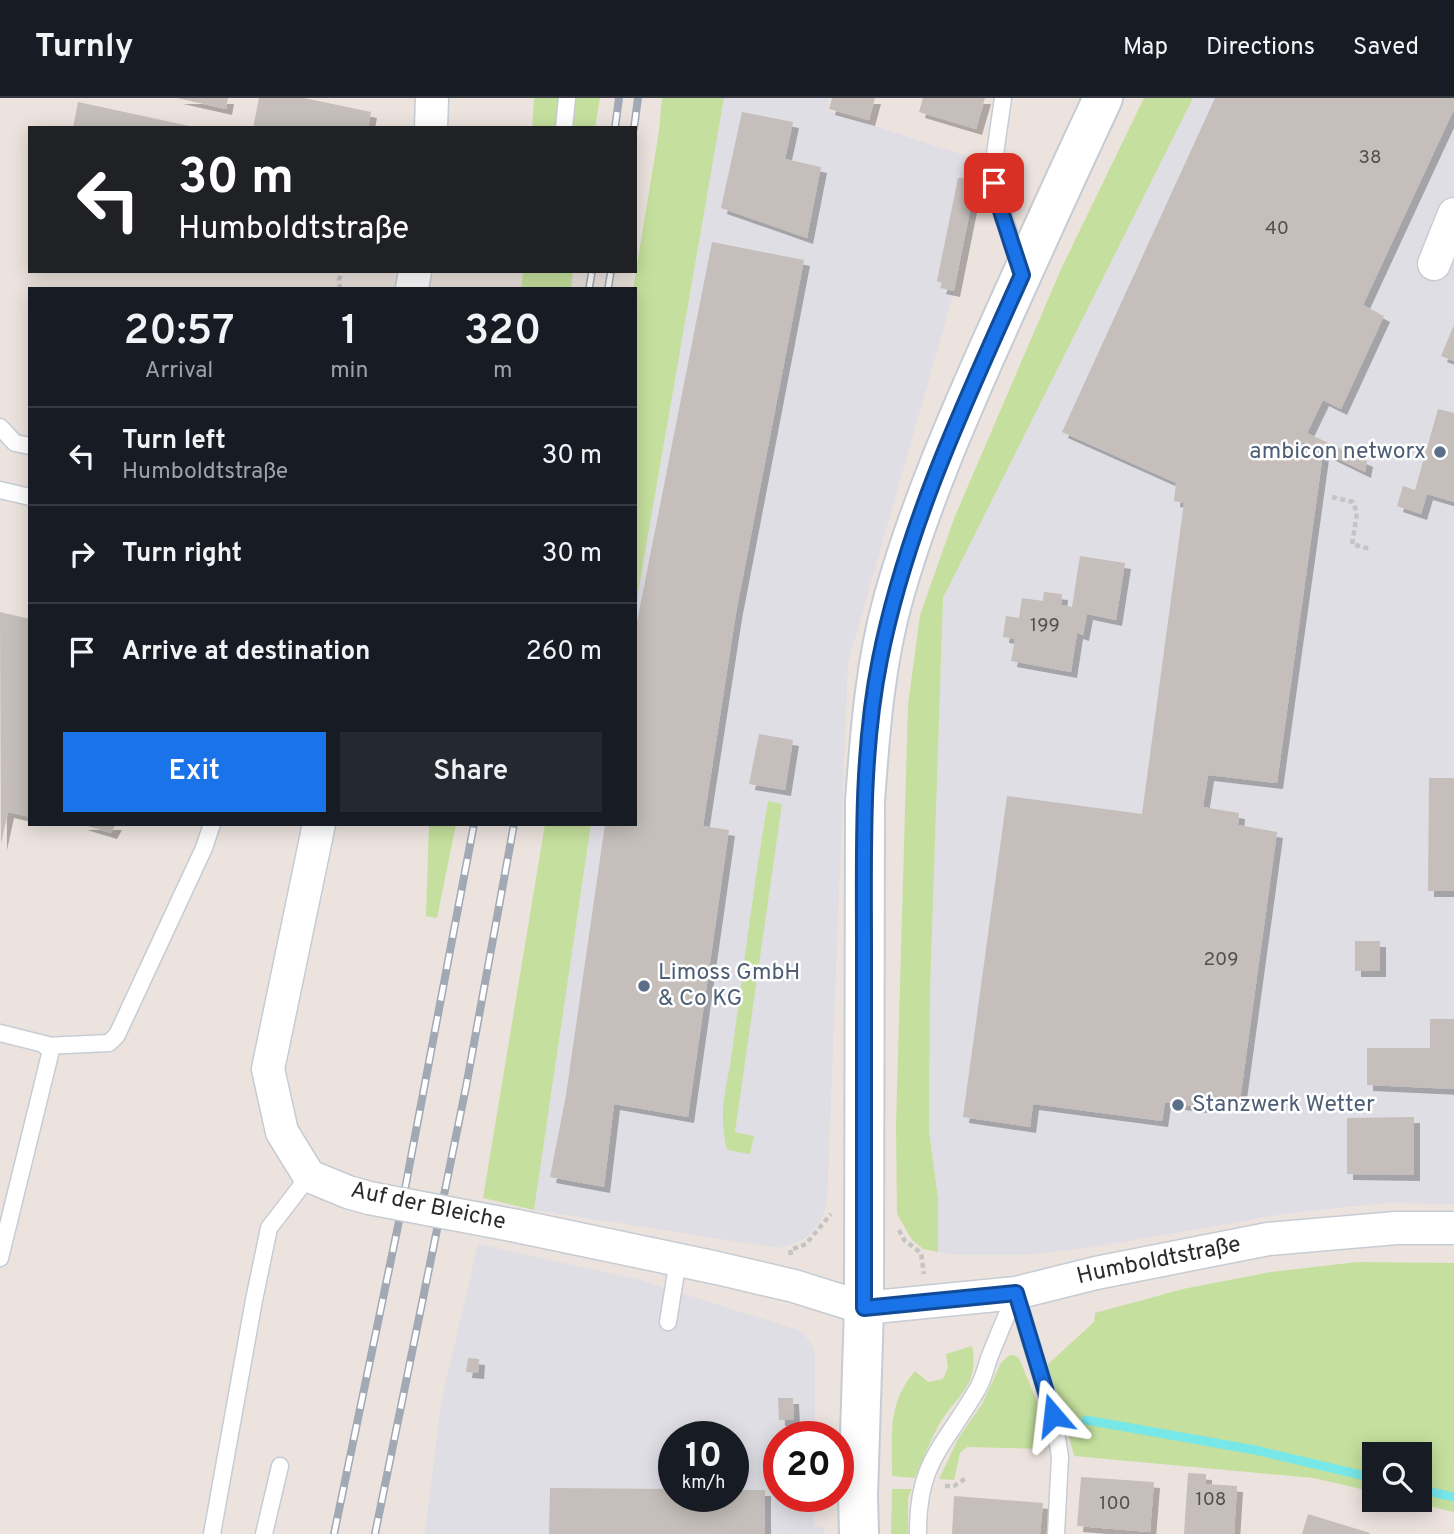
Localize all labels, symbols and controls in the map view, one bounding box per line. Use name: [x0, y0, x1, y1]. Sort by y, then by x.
text: Turnly: [35, 27, 133, 69]
text: Map: [1123, 33, 1168, 63]
text: Directions: [1206, 33, 1315, 63]
text: Saved: [1353, 33, 1419, 63]
house number: 38: [1358, 146, 1382, 170]
text: 30 m: [178, 149, 294, 211]
pin: [964, 153, 1024, 213]
icon: left: [63, 154, 154, 245]
icon: arrive: [975, 164, 1013, 202]
text: Humboldtstraße: [178, 210, 409, 250]
house number: 40: [1265, 217, 1289, 241]
text: 20:57: [124, 306, 235, 359]
text: 1: [341, 306, 357, 359]
text: 320: [464, 306, 541, 359]
text: Arrival: [145, 357, 213, 386]
text: min: [330, 357, 368, 386]
text: m: [493, 357, 512, 386]
text: Turn left: [122, 425, 226, 458]
icon: left: [63, 437, 101, 475]
place label: ambicon networx: [1249, 438, 1426, 467]
text: 30 m: [542, 440, 602, 473]
marker: ambicon networx: [1432, 444, 1448, 460]
text: Humboldtstraße: [122, 458, 288, 487]
icon: right: [63, 535, 101, 573]
text: Turn right: [122, 538, 242, 571]
text: 30 m: [542, 538, 602, 571]
house number: 199: [1030, 614, 1060, 638]
icon: arrive: [63, 633, 101, 671]
text: Arrive at destination: [122, 636, 370, 669]
text: 260 m: [526, 636, 602, 669]
button: Exit: [63, 732, 326, 812]
button: Share: [340, 732, 602, 812]
house number: 209: [1203, 948, 1239, 972]
place label: Limoss GmbH & Co KG: [658, 959, 800, 1014]
marker: Limoss GmbH & Co KG: [636, 978, 652, 994]
place label: Stanzwerk Wetter: [1192, 1091, 1375, 1120]
marker: Stanzwerk Wetter: [1170, 1097, 1186, 1113]
street label: Auf der Bleiche: [348, 1176, 508, 1238]
street label: Humboldtstraße: [1074, 1230, 1243, 1292]
position arrow: [1016, 1378, 1090, 1452]
speed limit sign: 20: [763, 1421, 854, 1512]
text: 10: [685, 1435, 722, 1479]
map controls: [1362, 1442, 1432, 1512]
button: search: [1362, 1442, 1432, 1512]
text: km/h: [682, 1472, 725, 1495]
house number: 108: [1196, 1488, 1226, 1512]
house number: 100: [1099, 1492, 1131, 1516]

